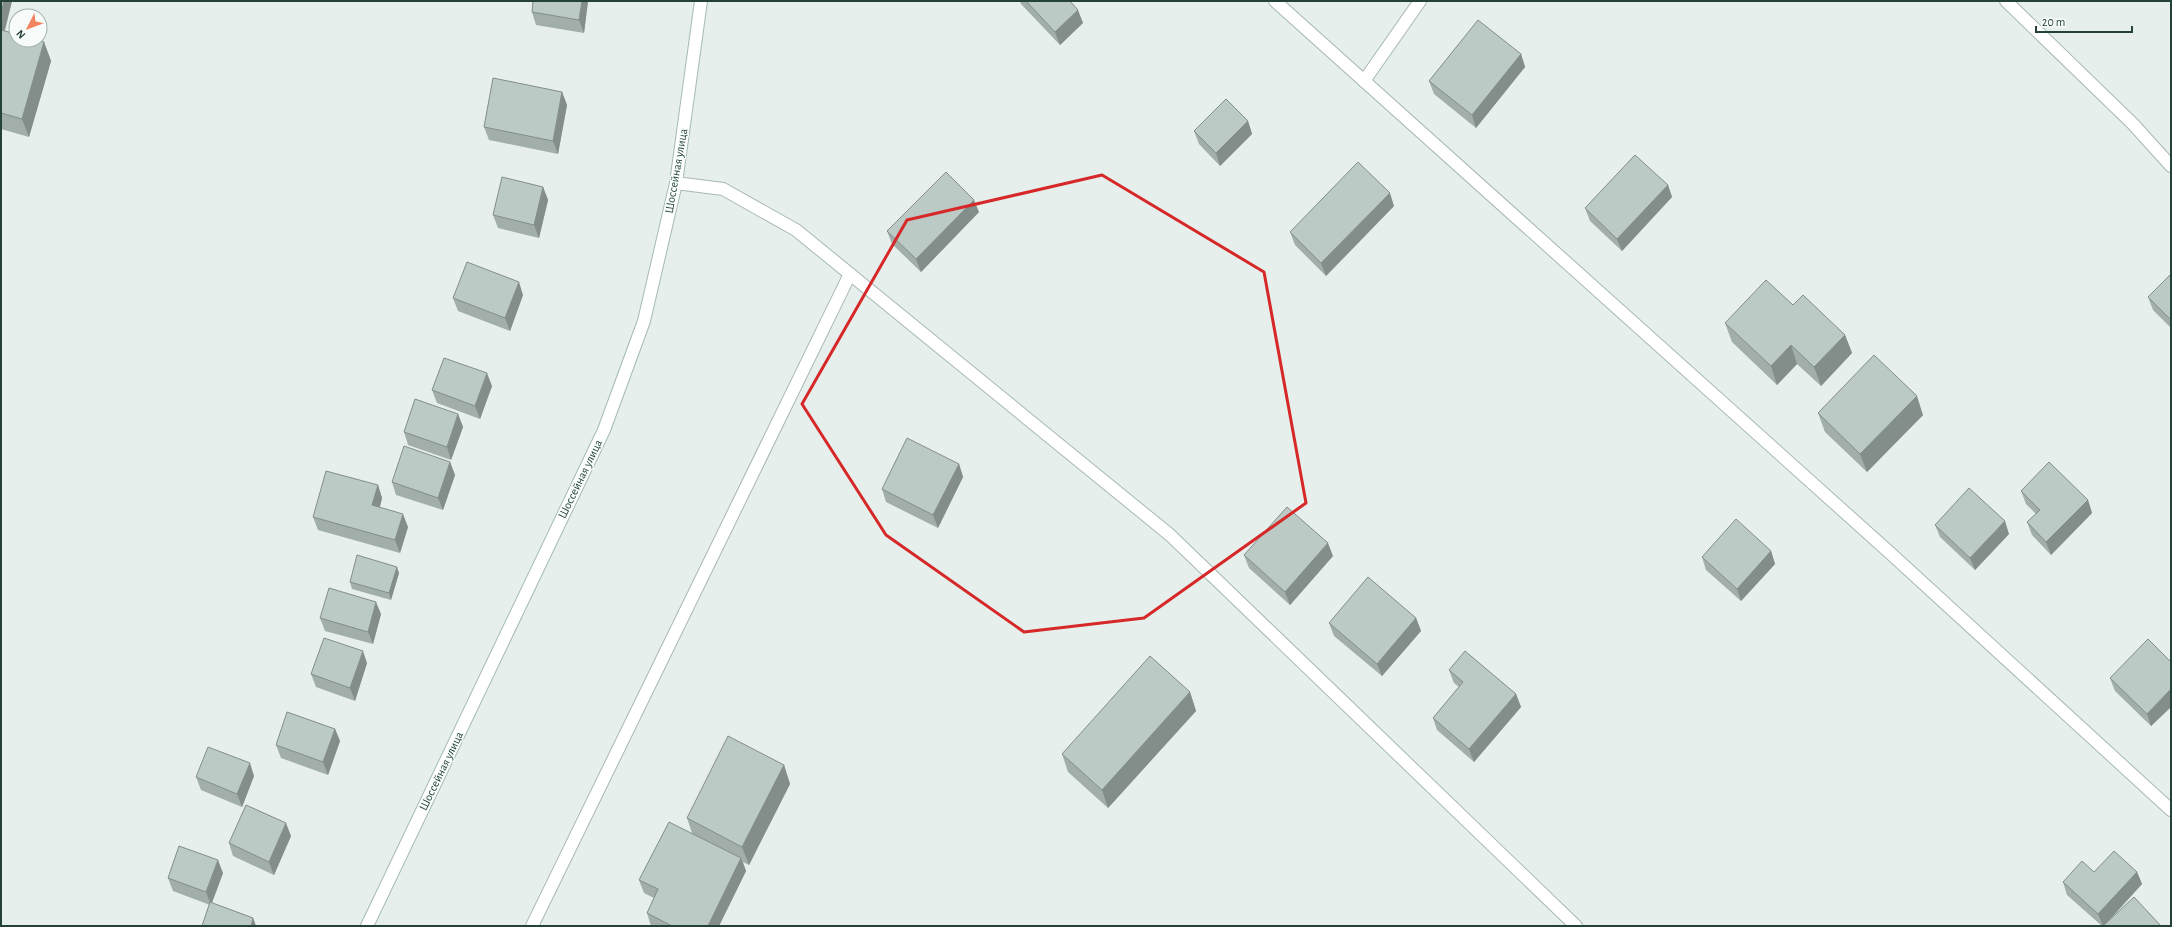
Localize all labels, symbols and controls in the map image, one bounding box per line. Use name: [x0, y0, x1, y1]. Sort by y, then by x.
north arrow: [8, 8, 48, 48]
scale bar: [2036, 8, 2132, 34]
text: 20 m: [2042, 16, 2065, 28]
text: N: [14, 28, 28, 41]
street label: Шоссейная улица: [663, 127, 690, 215]
street label: Шоссейная улица: [556, 437, 605, 521]
street label: Шоссейная улица: [417, 729, 466, 813]

